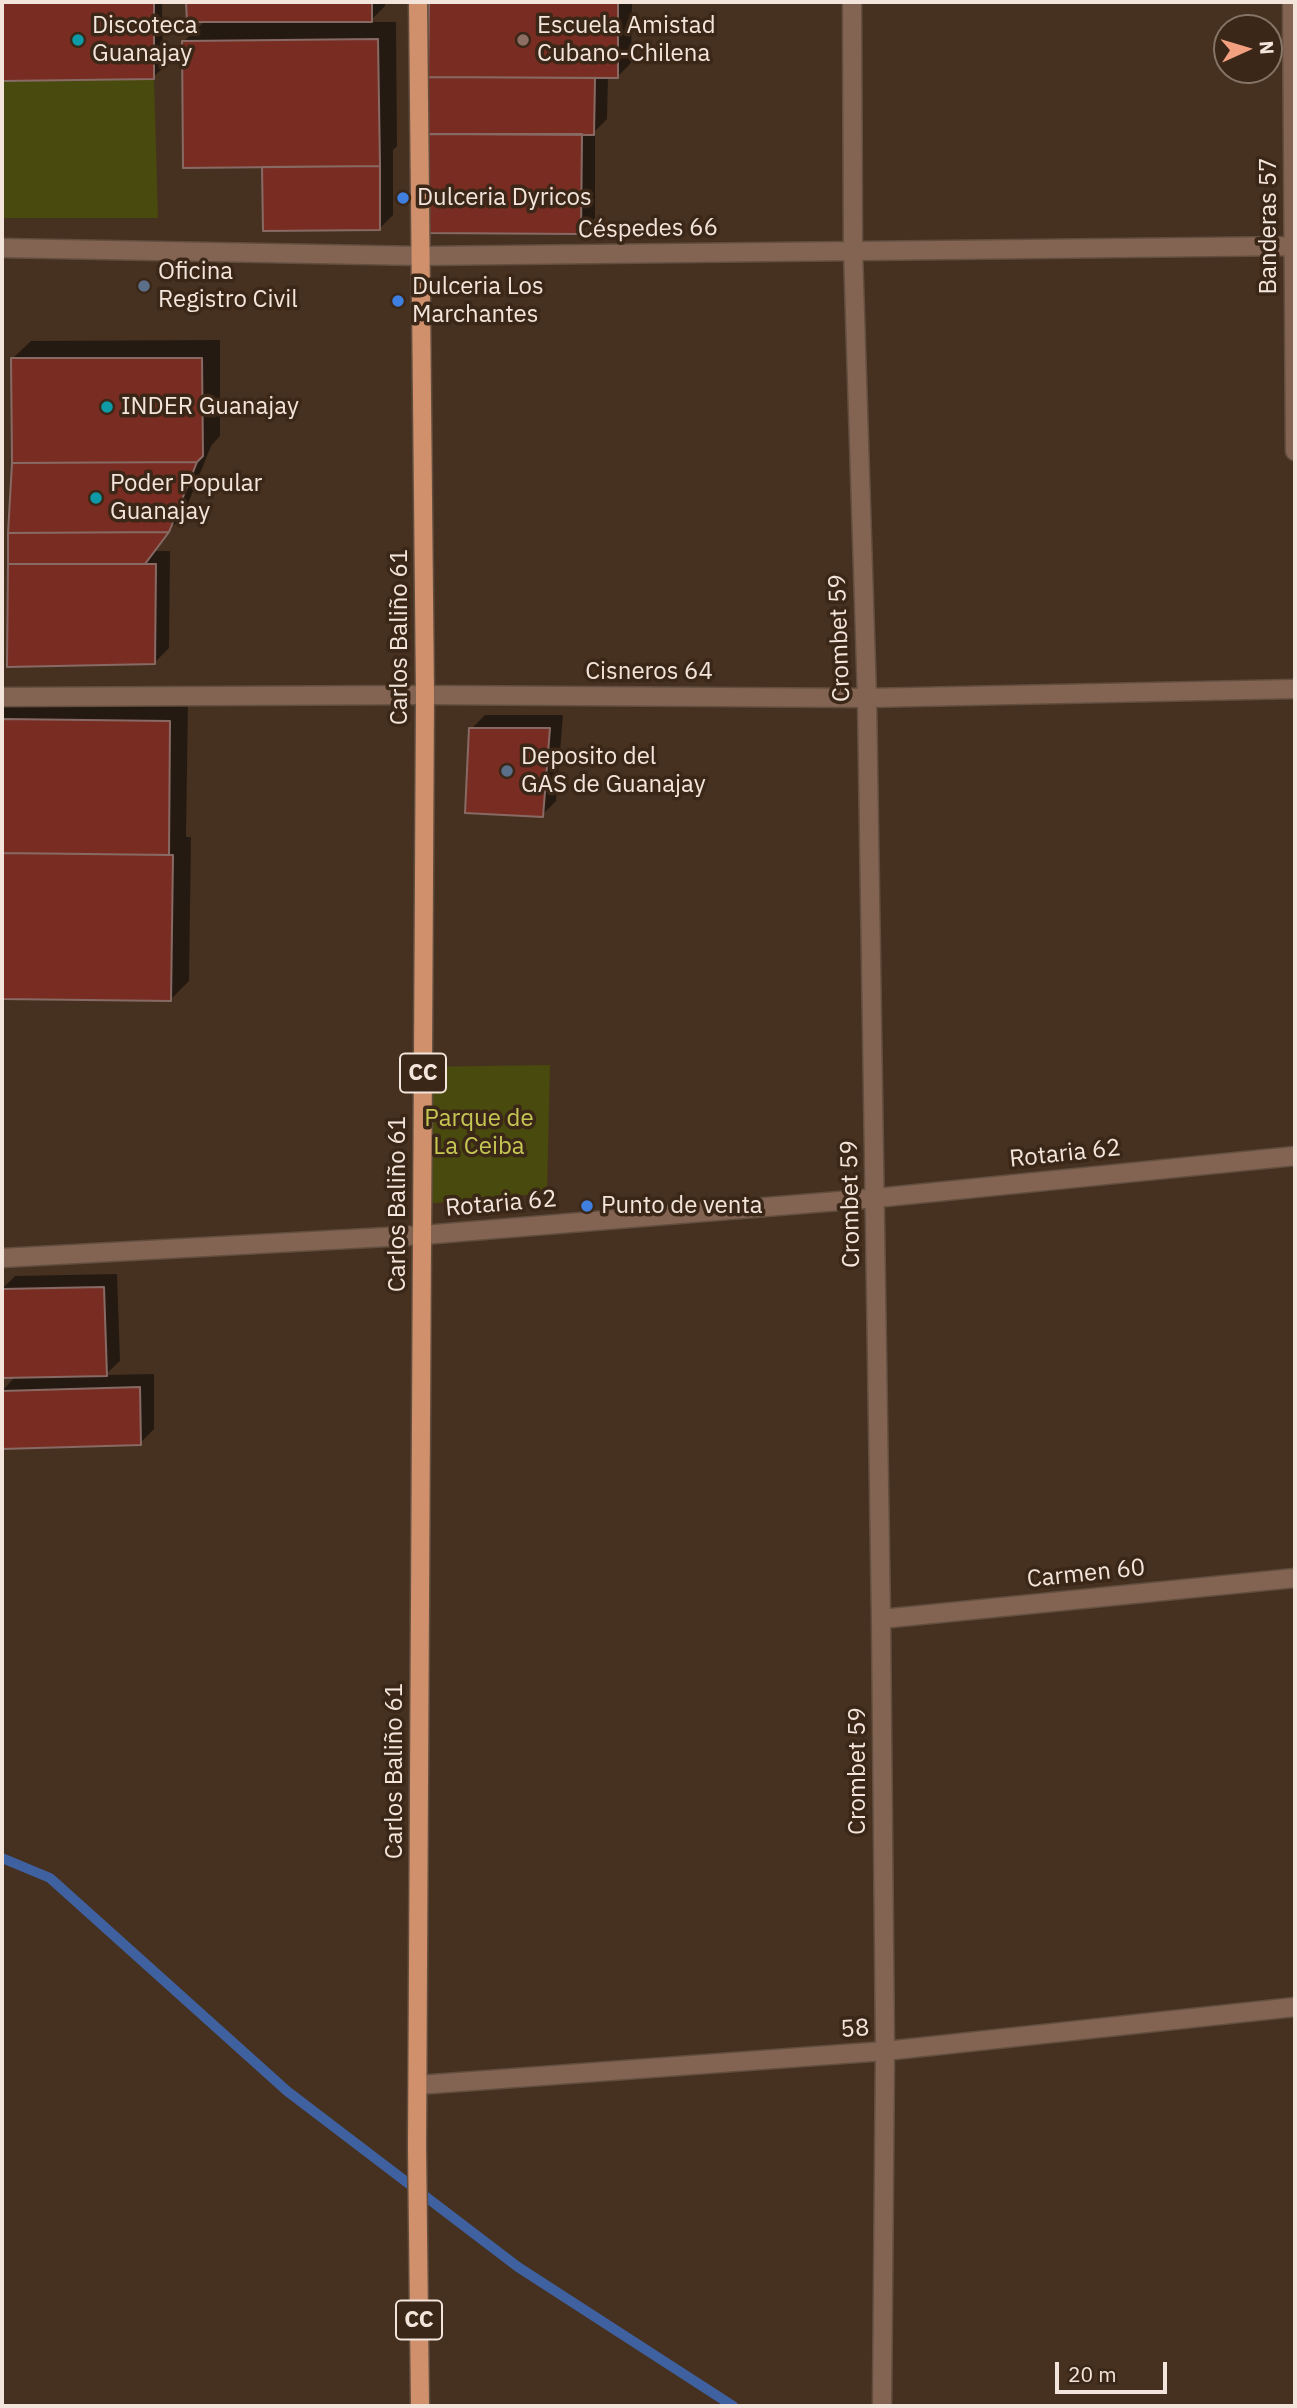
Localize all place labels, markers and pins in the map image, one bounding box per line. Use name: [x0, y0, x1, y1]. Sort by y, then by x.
place label: Discoteca Guanajay: [92, 12, 198, 68]
place label: Escuela Amistad Cubano-Chilena: [537, 12, 716, 68]
marker: Discoteca Guanajay: [70, 32, 86, 48]
marker: Escuela Amistad Cubano-Chilena: [515, 32, 531, 48]
place label: Dulceria Dyricos: [417, 184, 592, 212]
marker: Dulceria Dyricos: [395, 190, 411, 206]
place label: Oficina Registro Civil: [158, 258, 298, 314]
place label: Dulceria Los Marchantes: [412, 273, 544, 329]
marker: Oficina Registro Civil: [136, 278, 152, 294]
marker: Dulceria Los Marchantes: [390, 293, 406, 309]
place label: INDER Guanajay: [121, 393, 299, 421]
marker: INDER Guanajay: [99, 399, 115, 415]
place label: Poder Popular Guanajay: [110, 470, 262, 526]
marker: Poder Popular Guanajay: [88, 490, 104, 506]
place label: Deposito del GAS de Guanajay: [521, 743, 706, 799]
marker: Deposito del GAS de Guanajay: [499, 763, 515, 779]
place label: Punto de venta: [601, 1192, 763, 1220]
marker: Punto de venta: [579, 1198, 595, 1214]

